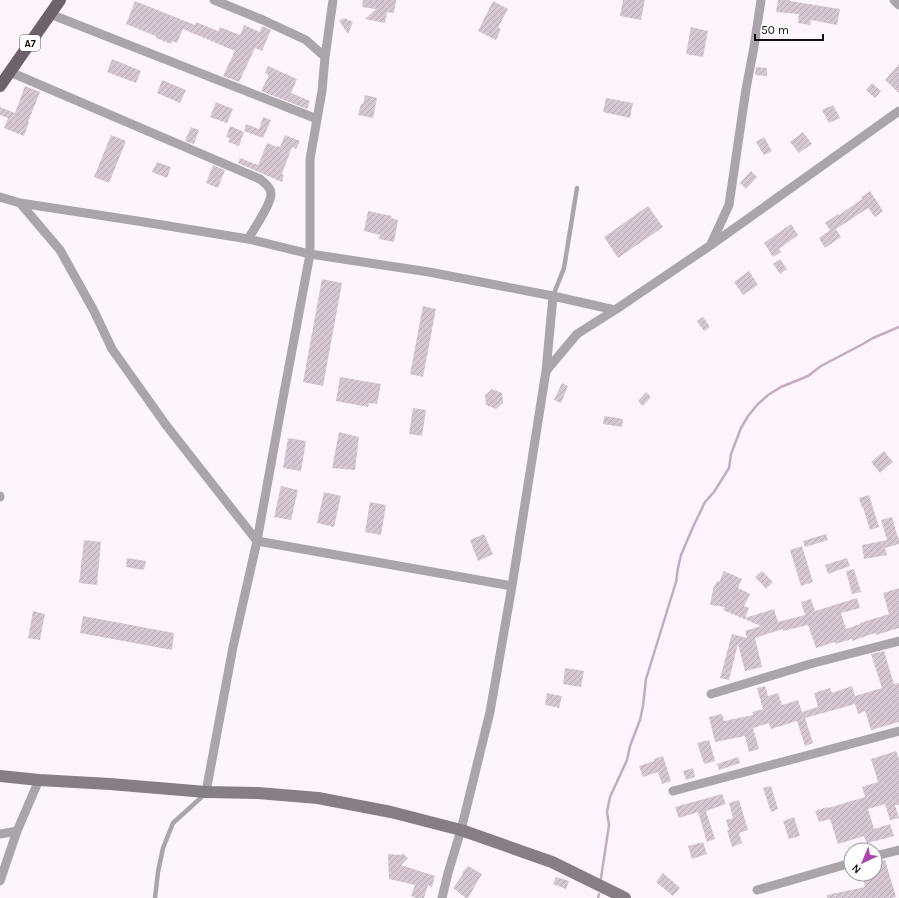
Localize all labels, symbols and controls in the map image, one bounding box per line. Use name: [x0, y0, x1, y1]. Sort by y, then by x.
scale bar: [755, 16, 823, 42]
text: 50 m: [761, 23, 789, 37]
road number: A7: [20, 35, 40, 51]
north arrow: [843, 842, 883, 882]
text: N: [849, 861, 864, 876]

